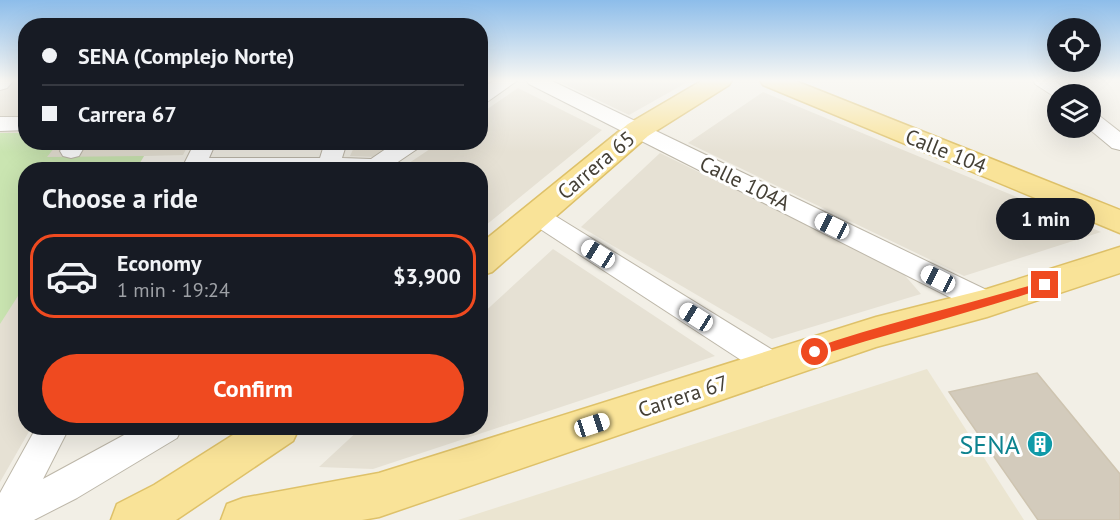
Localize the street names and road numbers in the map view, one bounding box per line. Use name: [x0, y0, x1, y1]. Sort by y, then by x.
street label: Calle 104: [902, 123, 990, 179]
street label: Carrera 65: [552, 125, 640, 205]
street label: Calle 104A: [695, 150, 795, 217]
street label: Carrera 67: [635, 369, 731, 423]

